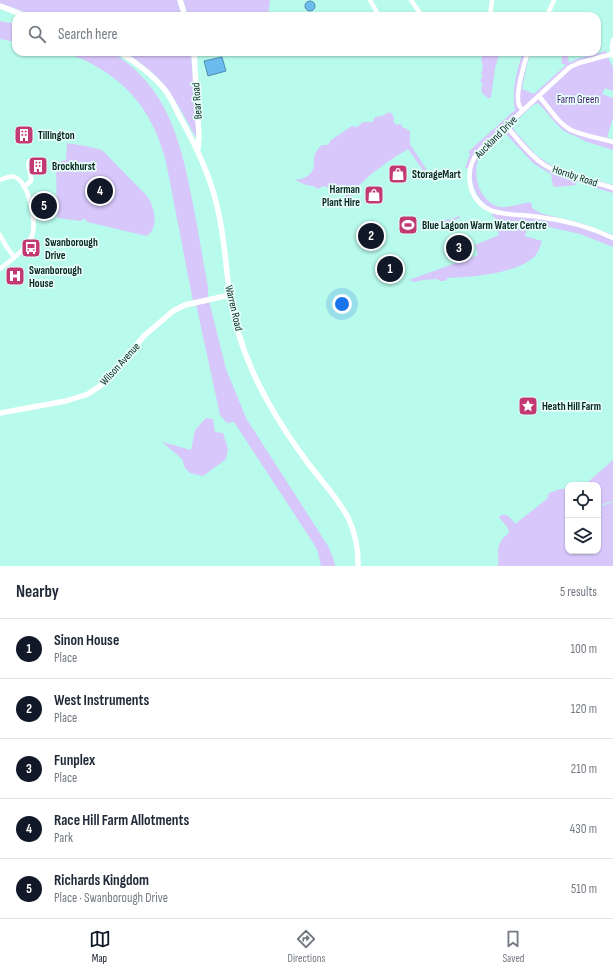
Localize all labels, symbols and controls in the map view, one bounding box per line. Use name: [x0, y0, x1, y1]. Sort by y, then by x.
search box: [12, 12, 601, 56]
icon: search: [26, 23, 48, 45]
text: Search here: [58, 25, 118, 44]
street label: Bear Road: [189, 82, 205, 120]
park label: Farm Green: [557, 93, 599, 106]
street label: Auckland Drive: [471, 113, 520, 162]
building icon: Tillington: [13, 124, 35, 146]
place label: Tillington: [38, 129, 75, 142]
building icon: Brockhurst: [27, 155, 49, 177]
place label: Brockhurst: [52, 160, 96, 173]
shop icon: StorageMart: [387, 163, 409, 185]
street label: Hornby Road: [551, 163, 600, 190]
place label: StorageMart: [412, 168, 461, 181]
pin: 4: [87, 176, 113, 206]
place label: Harman Plant Hire: [322, 183, 360, 209]
shop icon: Harman Plant Hire: [363, 184, 385, 206]
pin: 5: [31, 191, 57, 221]
sports icon: Blue Lagoon Warm Water Centre: [397, 214, 419, 236]
place label: Blue Lagoon Warm Water Centre: [422, 219, 547, 232]
pin: 2: [358, 221, 384, 251]
pin: 3: [446, 233, 472, 263]
place label: Swanborough Drive: [45, 236, 98, 262]
bus stop icon: Swanborough Drive: [20, 237, 42, 259]
pin: 1: [377, 254, 403, 284]
place label: Swanborough House: [29, 264, 82, 290]
hospital icon: Swanborough House: [4, 265, 26, 287]
street label: Warren Road: [222, 284, 246, 332]
your location: [332, 294, 352, 314]
street label: Wilson Avenue: [97, 340, 143, 388]
place icon: Heath Hill Farm: [517, 395, 539, 417]
place label: Heath Hill Farm: [542, 400, 601, 413]
map controls: [565, 482, 601, 554]
button: locate: [565, 482, 601, 518]
button: layers: [565, 518, 601, 554]
text: Nearby: [16, 582, 59, 602]
text: 5 results: [560, 584, 597, 600]
text: Sinon House: [54, 631, 119, 650]
text: 1: [26, 641, 32, 657]
text: 100 m: [570, 641, 597, 657]
text: Place: [54, 650, 77, 666]
text: West Instruments: [54, 691, 149, 710]
text: 2: [26, 701, 32, 717]
text: 120 m: [571, 701, 597, 717]
text: Place: [54, 710, 77, 726]
text: Funplex: [54, 751, 95, 770]
text: 3: [26, 761, 32, 777]
text: 210 m: [571, 761, 597, 777]
text: Place: [54, 770, 77, 786]
text: Race Hill Farm Allotments: [54, 811, 189, 830]
text: 4: [26, 821, 32, 837]
text: 430 m: [570, 821, 597, 837]
text: Park: [54, 830, 73, 846]
text: Richards Kingdom: [54, 871, 149, 890]
text: 5: [26, 881, 32, 897]
text: 510 m: [571, 881, 597, 897]
text: Place · Swanborough Drive: [54, 890, 168, 906]
tab: Map: [89, 928, 111, 965]
tab: Directions: [288, 928, 325, 965]
tab: Saved: [502, 928, 524, 965]

